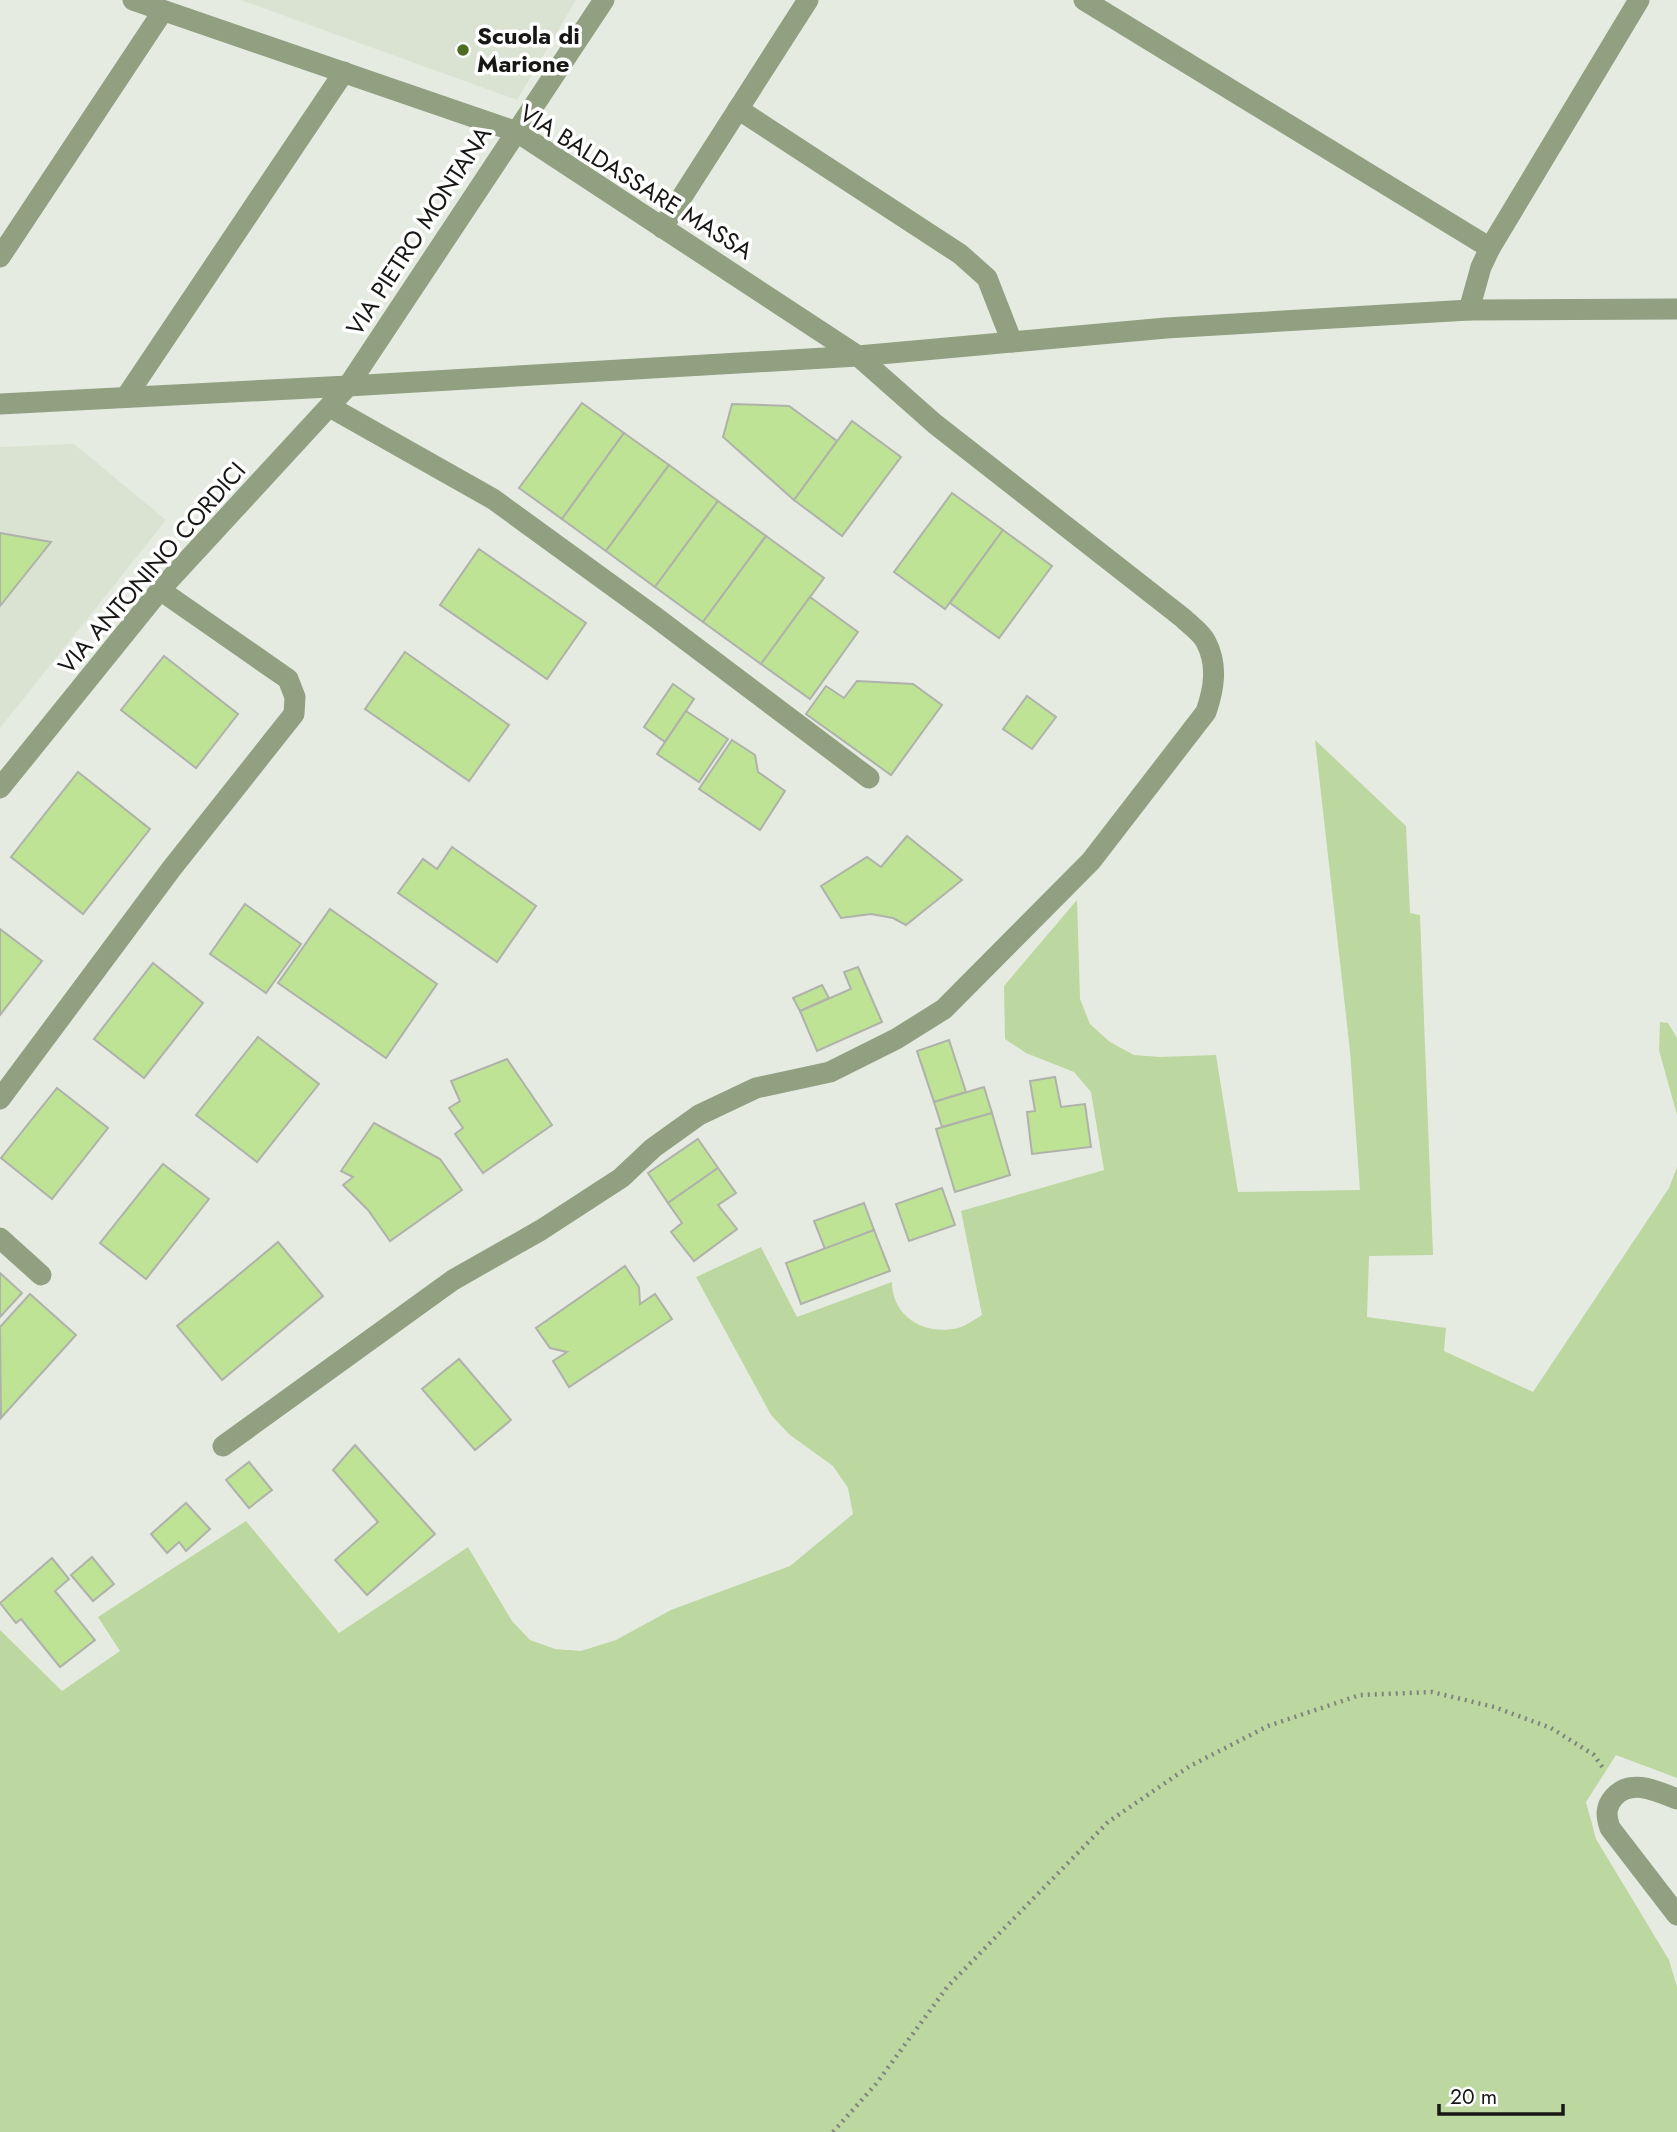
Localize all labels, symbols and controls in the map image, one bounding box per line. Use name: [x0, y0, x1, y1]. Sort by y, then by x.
place label: Scuola di Marione: [477, 18, 580, 81]
marker: Scuola di Marione: [455, 42, 471, 58]
street label: VIA BALDASSARE MASSA: [513, 95, 760, 268]
street label: VIA PIETRO MONTANA: [338, 119, 500, 342]
street label: VIA ANTONINO CORDICI: [50, 454, 254, 681]
scale bar: [1439, 2072, 1563, 2116]
text: 20 m: [1450, 2082, 1497, 2112]

